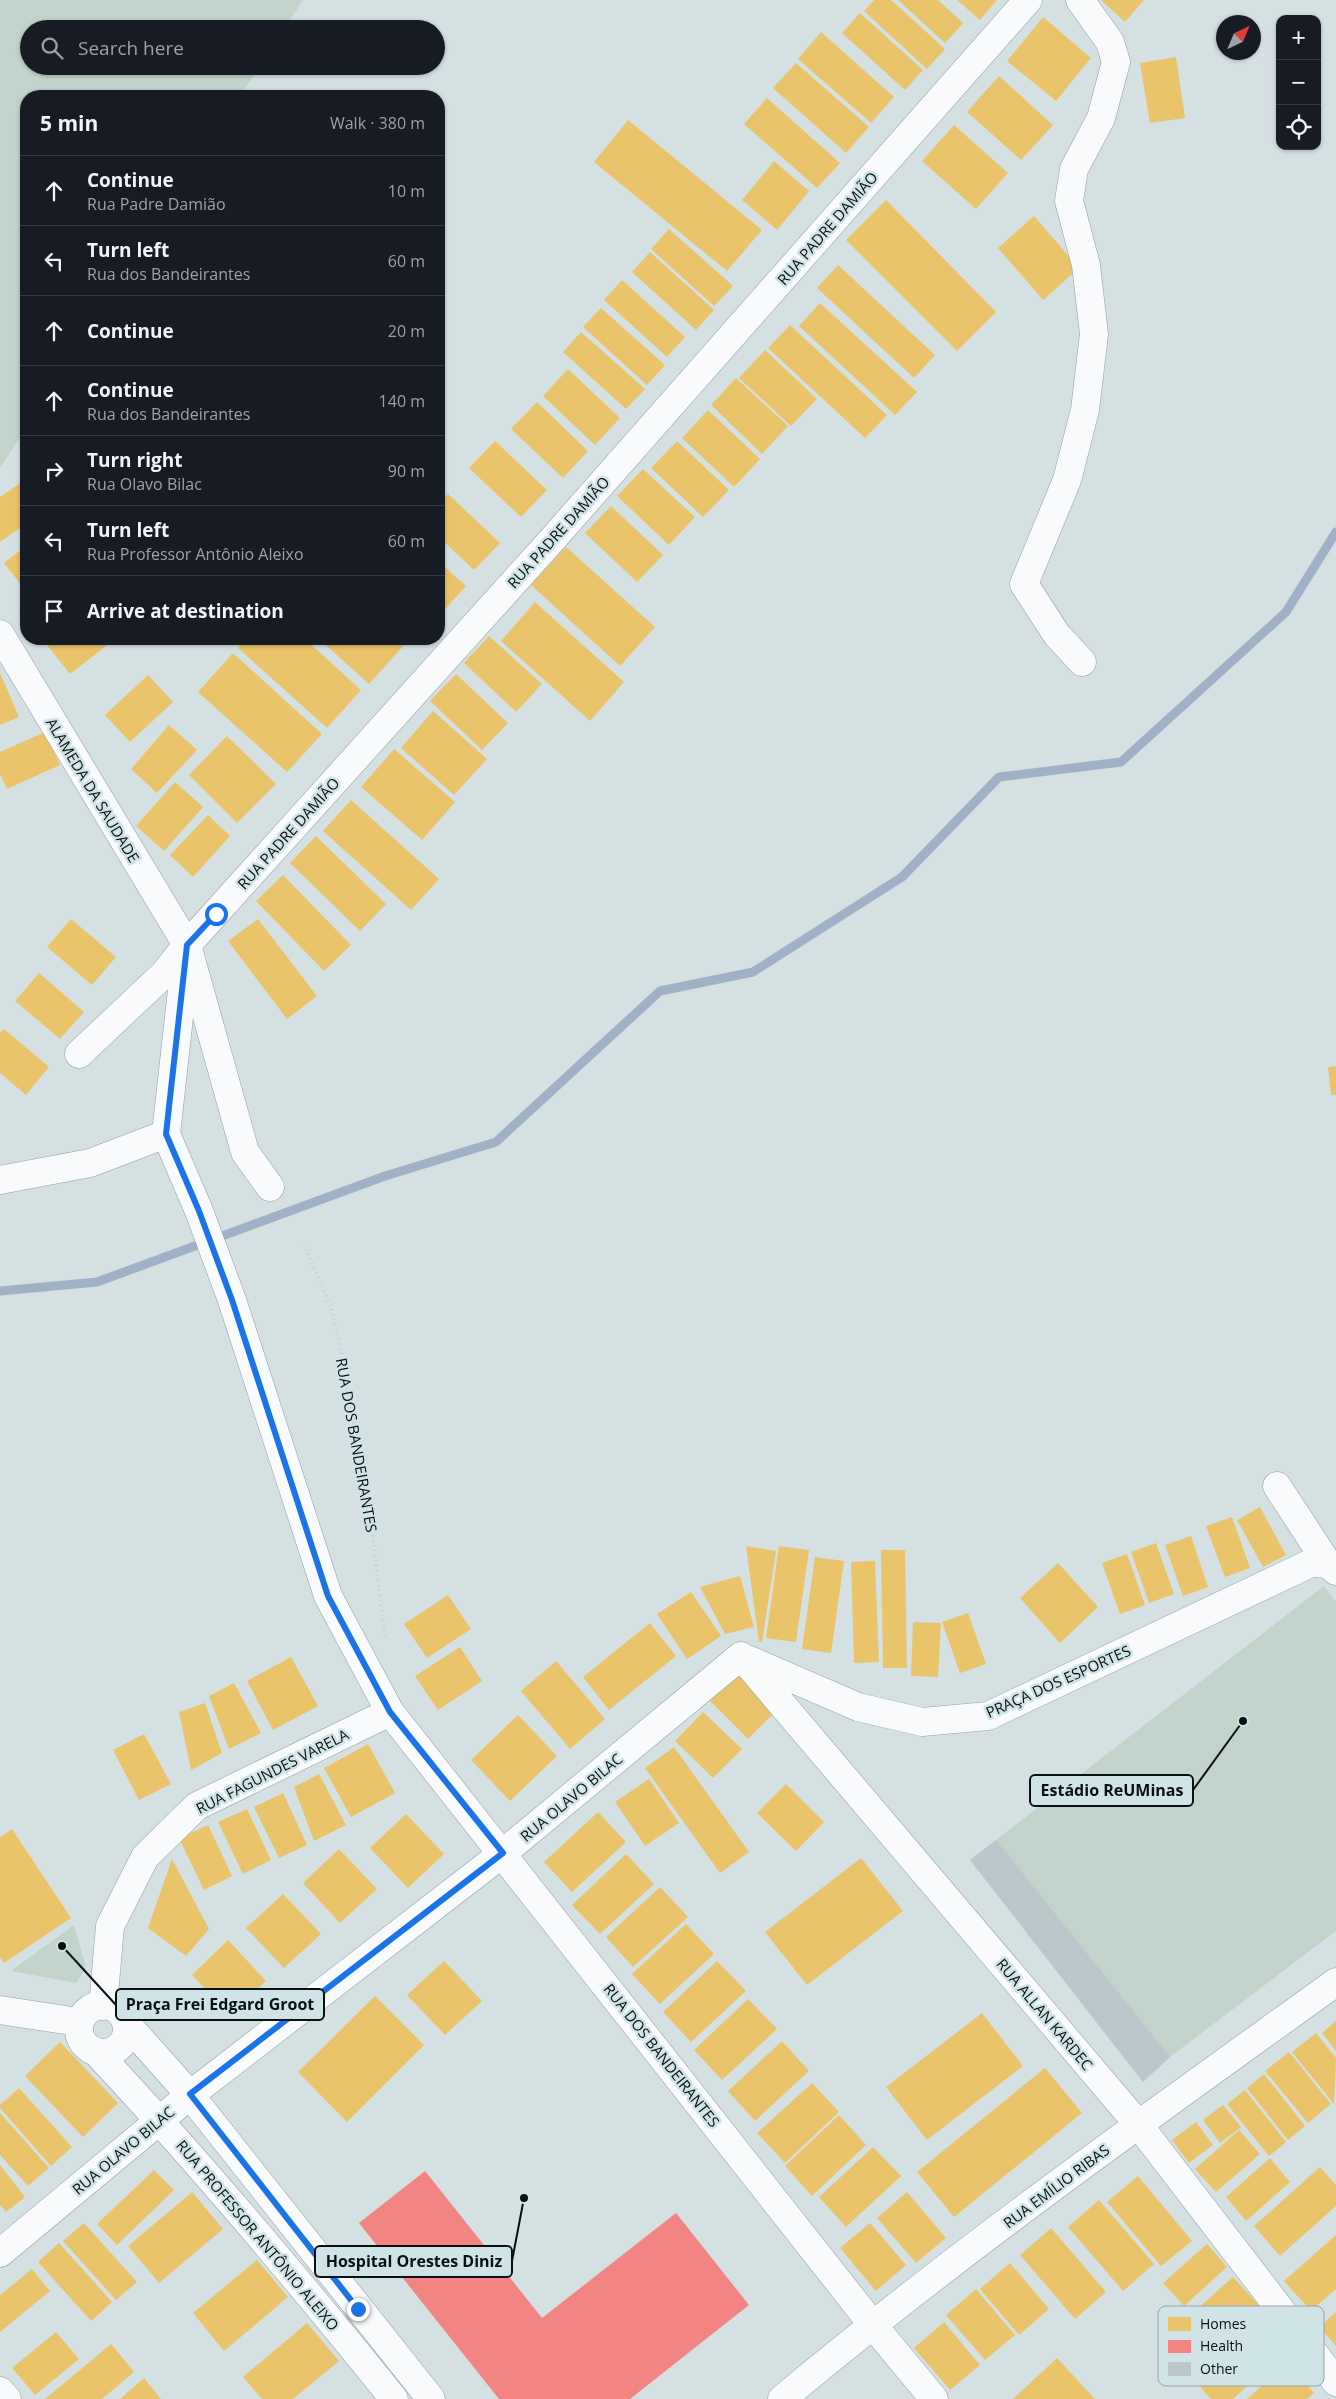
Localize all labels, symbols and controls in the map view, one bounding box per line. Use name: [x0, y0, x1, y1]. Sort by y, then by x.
north arrow: [1216, 15, 1261, 60]
map controls: [1276, 15, 1321, 150]
button: +: [1276, 15, 1321, 60]
search box: [20, 20, 445, 75]
icon: search: [38, 34, 66, 62]
text: Search here: [78, 35, 184, 61]
button: −: [1276, 60, 1321, 105]
button: locate: [1276, 105, 1321, 150]
text: 5 min: [40, 109, 98, 137]
text: Walk · 380 m: [330, 112, 425, 134]
text: Continue: [87, 167, 174, 193]
street label: RUA PADRE DAMIÃO: [772, 167, 882, 289]
icon: ahead: [40, 177, 68, 205]
text: 10 m: [388, 180, 425, 202]
text: Rua Padre Damião: [87, 193, 226, 215]
text: Turn left: [87, 237, 169, 263]
icon: left: [40, 247, 68, 275]
text: 60 m: [388, 250, 425, 272]
text: Rua dos Bandeirantes: [87, 263, 250, 285]
icon: ahead: [40, 317, 68, 345]
text: Continue: [87, 318, 174, 344]
text: 20 m: [388, 320, 425, 342]
text: Continue: [87, 377, 174, 403]
icon: ahead: [40, 387, 68, 415]
text: 140 m: [379, 390, 425, 412]
text: Rua dos Bandeirantes: [87, 403, 250, 425]
text: Turn right: [87, 447, 182, 473]
icon: right: [40, 457, 68, 485]
text: 90 m: [388, 460, 425, 482]
street label: RUA PADRE DAMIÃO: [503, 472, 613, 592]
text: Rua Olavo Bilac: [87, 473, 202, 495]
text: Turn left: [87, 517, 169, 543]
icon: left: [40, 527, 68, 555]
text: 60 m: [388, 530, 425, 552]
text: Rua Professor Antônio Aleixo: [87, 543, 304, 565]
icon: arrive: [40, 597, 68, 625]
text: Arrive at destination: [87, 598, 284, 624]
street label: ALAMEDA DA SAUDADE: [42, 714, 144, 866]
street label: RUA PADRE DAMIÃO: [233, 773, 343, 893]
route start: [205, 903, 228, 926]
street label: RUA DOS BANDEIRANTES: [332, 1356, 382, 1534]
street label: PRAÇA DOS ESPORTES: [982, 1640, 1134, 1722]
street label: RUA FAGUNDES VARELA: [192, 1724, 352, 1818]
street label: RUA OLAVO BILAC: [516, 1748, 626, 1846]
callout: Estádio ReUMinas: [1030, 1775, 1193, 1806]
text: Estádio ReUMinas: [1041, 1779, 1183, 1801]
street label: RUA ALLAN KARDEC: [992, 1954, 1098, 2074]
street label: RUA DOS BANDEIRANTES: [600, 1979, 724, 2131]
callout: Praça Frei Edgard Groot: [116, 1989, 324, 2020]
text: Praça Frei Edgard Groot: [126, 1993, 314, 2015]
street label: RUA OLAVO BILAC: [68, 2101, 178, 2199]
street label: RUA PROFESSOR ANTÔNIO ALEIXO: [172, 2136, 344, 2334]
street label: RUA EMÍLIO RIBAS: [999, 2139, 1113, 2233]
callout: Hospital Orestes Diniz: [315, 2246, 512, 2277]
text: Hospital Orestes Diniz: [326, 2250, 502, 2272]
route end: [347, 2298, 370, 2321]
legend: [1158, 2306, 1324, 2386]
text: Homes: [1200, 2314, 1247, 2333]
text: Health: [1200, 2336, 1243, 2355]
text: Other: [1200, 2359, 1238, 2378]

